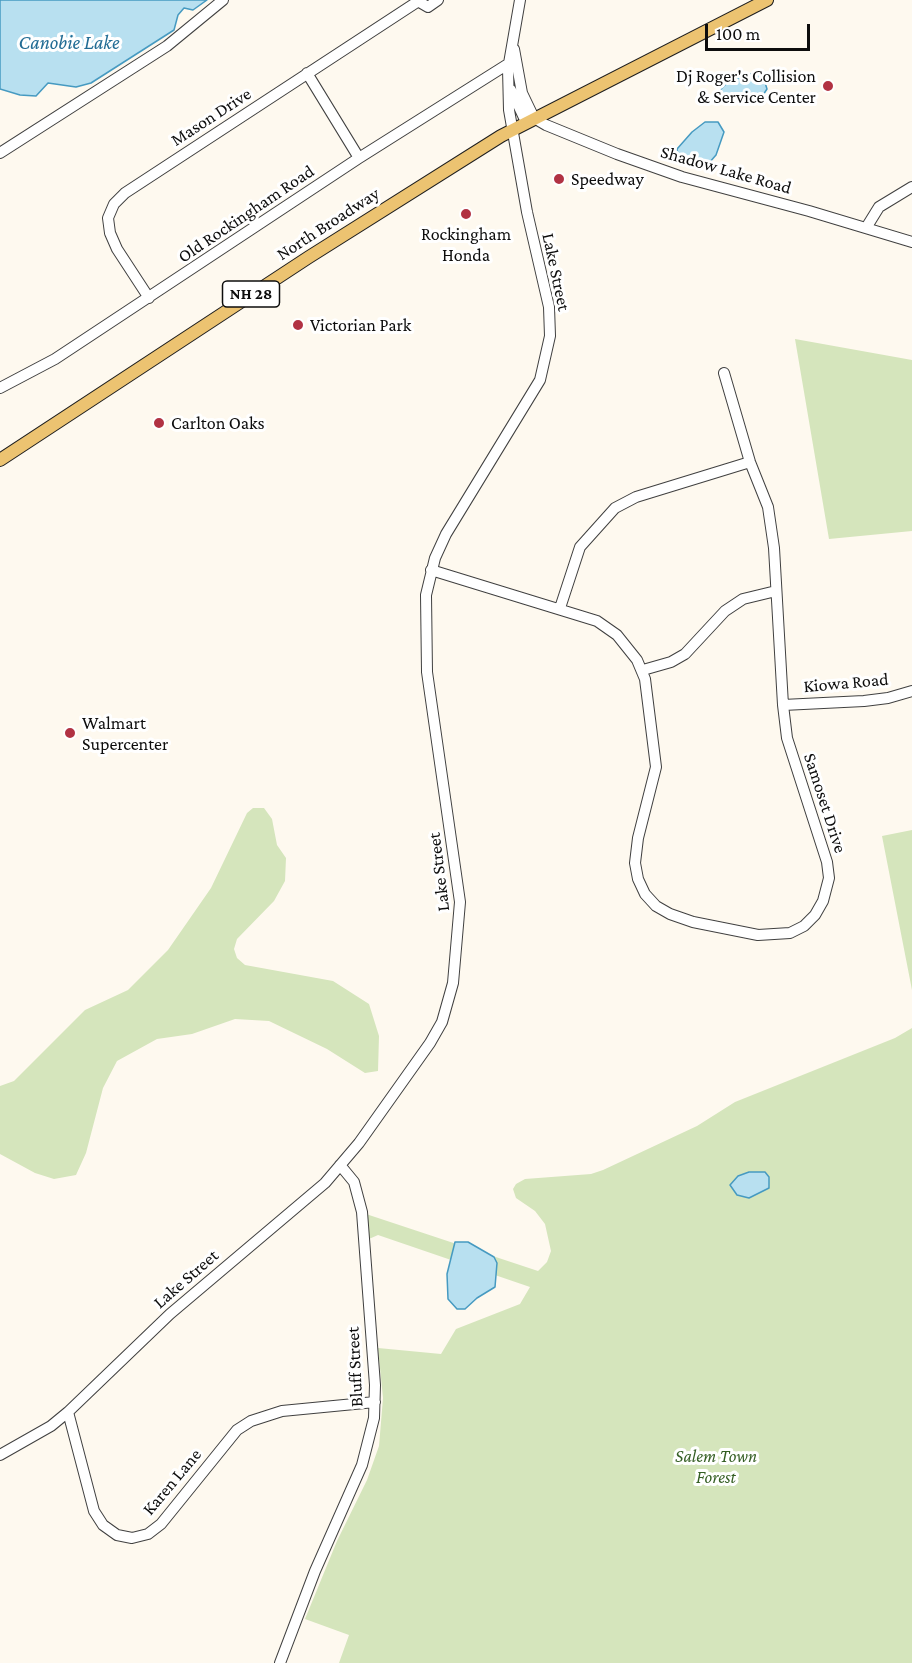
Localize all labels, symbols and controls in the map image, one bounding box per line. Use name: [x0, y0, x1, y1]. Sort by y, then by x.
scale bar: [708, 12, 813, 50]
text: 100 m: [716, 24, 760, 44]
water label: Canobie Lake: [19, 31, 119, 55]
place label: Dj Roger's Collision & Service Center: [676, 65, 816, 107]
marker: Dj Roger's Collision & Service Center: [821, 79, 835, 93]
street label: Mason Drive: [167, 83, 255, 151]
street label: Shadow Lake Road: [658, 141, 794, 199]
street label: Old Rockingham Road: [174, 160, 318, 268]
place label: Speedway: [571, 168, 644, 190]
marker: Speedway: [552, 172, 566, 186]
street label: North Broadway: [273, 183, 383, 265]
marker: Rockingham Honda: [459, 207, 473, 221]
place label: Rockingham Honda: [421, 223, 511, 266]
street label: Lake Street: [537, 231, 575, 313]
road number: NH 28: [222, 281, 280, 307]
place label: Victorian Park: [310, 314, 411, 336]
marker: Victorian Park: [291, 318, 305, 332]
place label: Carlton Oaks: [171, 412, 265, 434]
marker: Carlton Oaks: [152, 416, 166, 430]
street label: Kiowa Road: [803, 669, 889, 697]
place label: Walmart Supercenter: [82, 712, 168, 754]
marker: Walmart Supercenter: [63, 726, 77, 740]
street label: Samoset Drive: [799, 750, 851, 856]
street label: Lake Street: [423, 831, 455, 913]
street label: Lake Street: [149, 1245, 223, 1313]
street label: Bluff Street: [342, 1326, 368, 1408]
street label: Karen Lane: [138, 1444, 206, 1520]
park label: Salem Town Forest: [675, 1445, 757, 1488]

